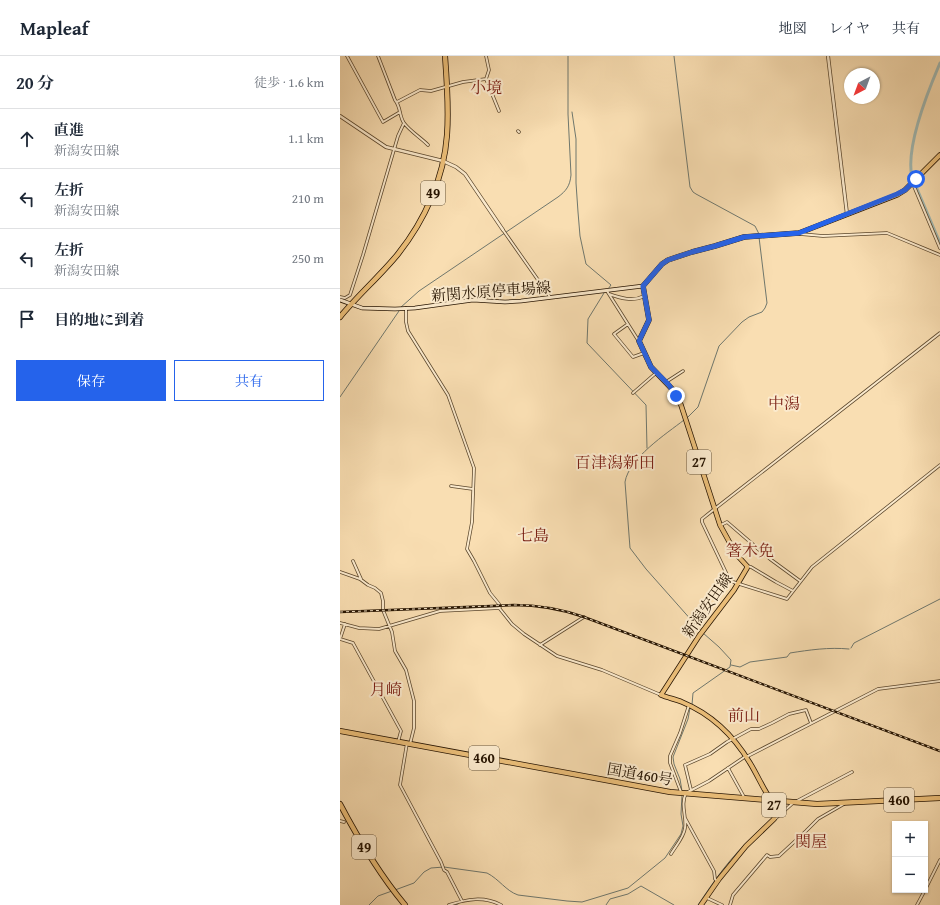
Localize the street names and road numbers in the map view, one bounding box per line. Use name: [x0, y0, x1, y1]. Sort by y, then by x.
road number: 49: [421, 181, 445, 205]
street label: 新関水原停車場線: [430, 276, 552, 306]
road number: 27: [687, 450, 711, 474]
street label: 新潟安田線: [677, 568, 737, 642]
road number: 460: [469, 746, 499, 770]
street label: 国道460号: [605, 758, 675, 790]
road number: 460: [884, 788, 914, 812]
road number: 27: [762, 793, 786, 817]
road number: 49: [352, 835, 376, 859]

